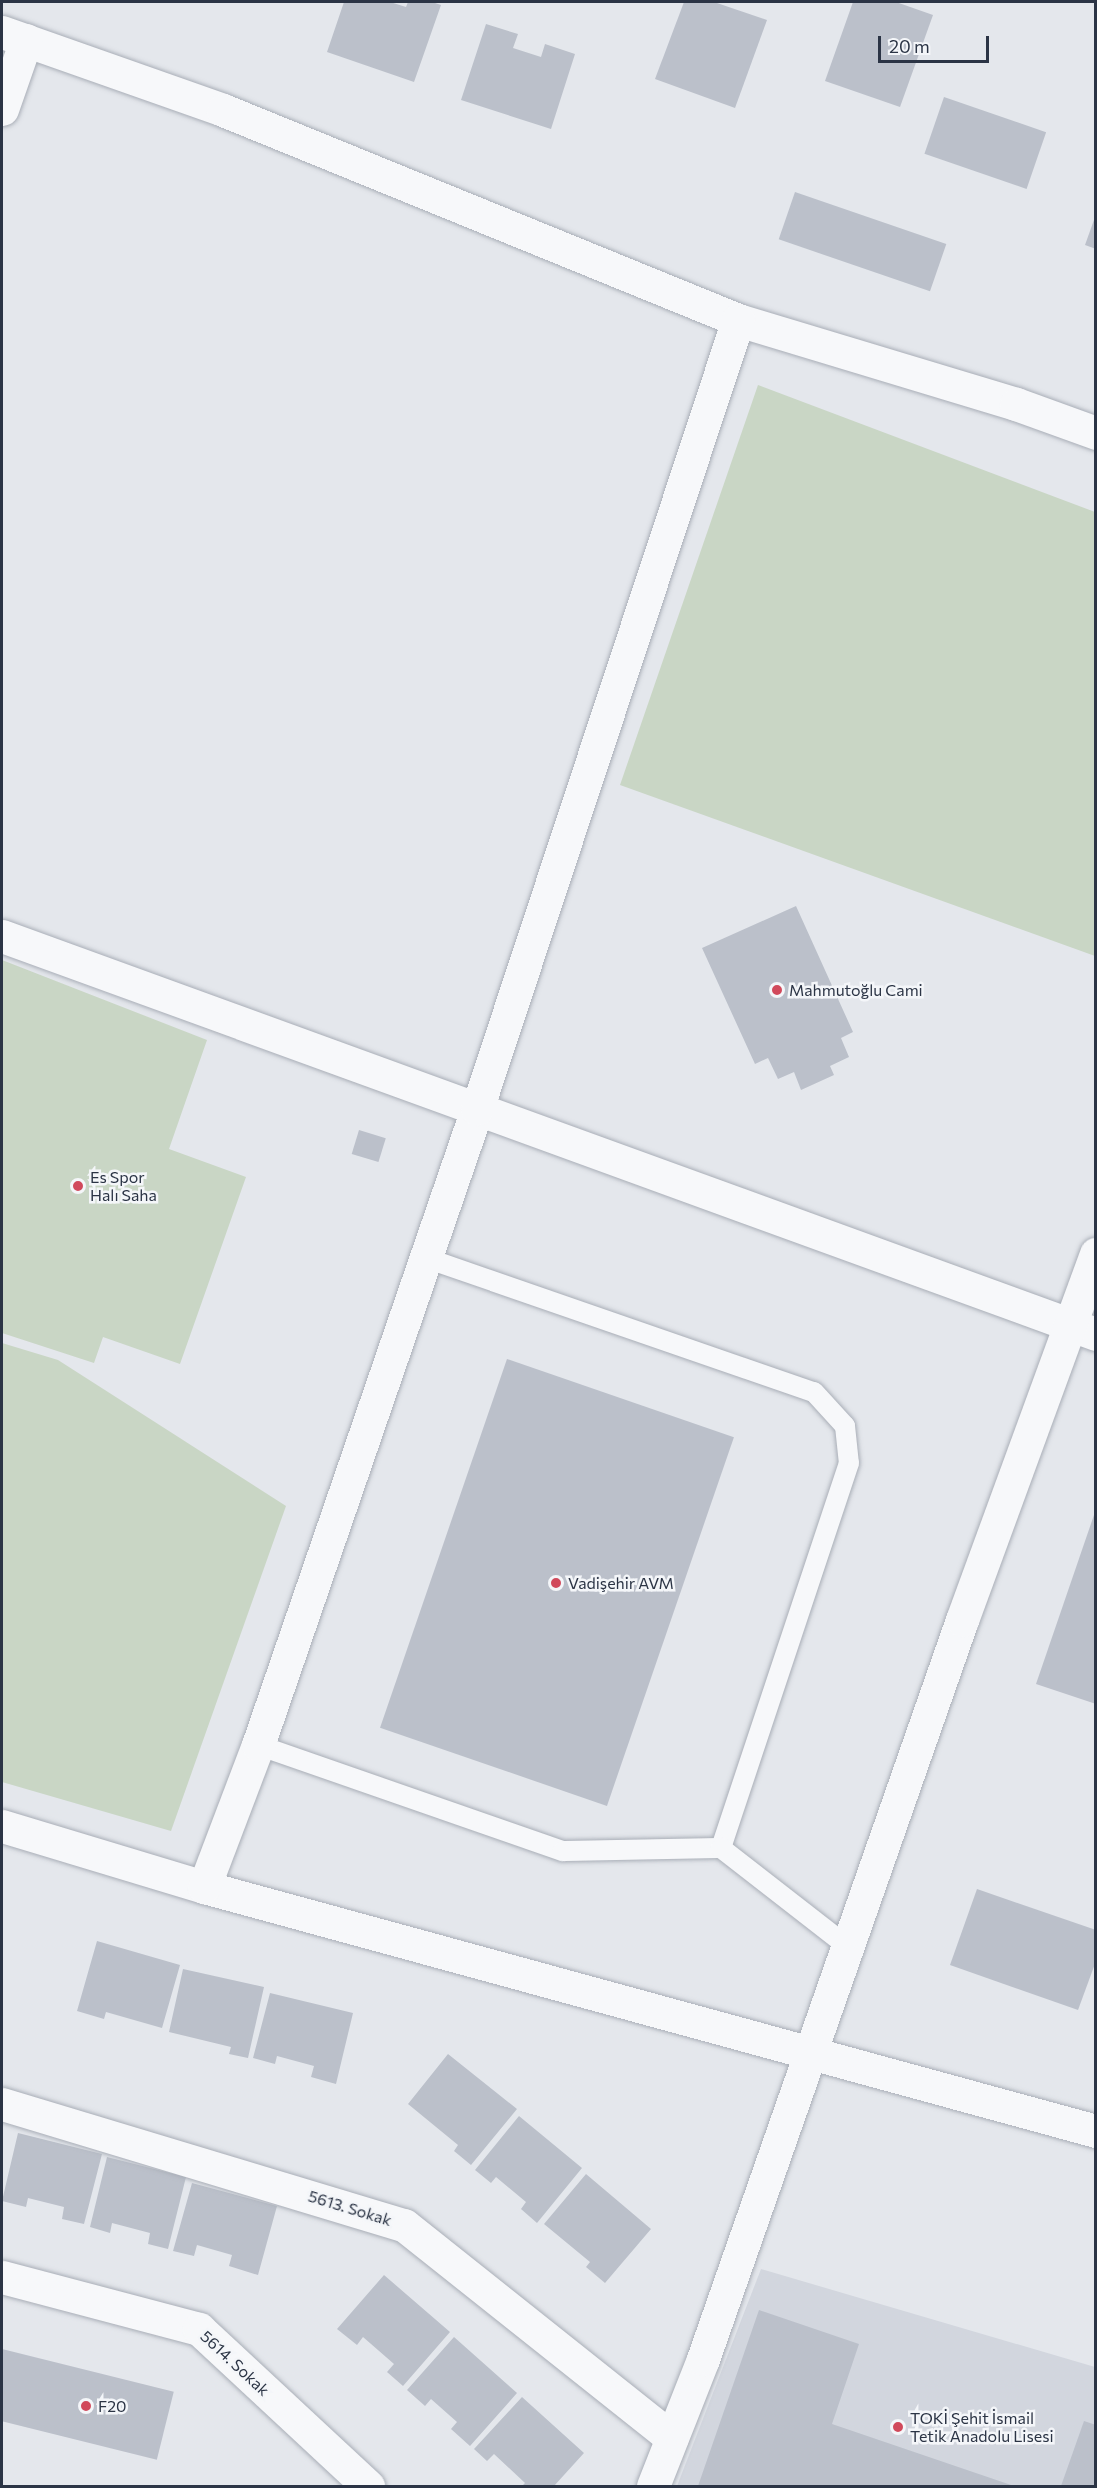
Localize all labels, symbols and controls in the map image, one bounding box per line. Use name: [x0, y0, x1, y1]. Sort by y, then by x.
scale bar: [881, 24, 992, 62]
text: 20 m: [889, 35, 930, 57]
place label: Mahmutoğlu Cami: [789, 980, 923, 1000]
marker: Mahmutoğlu Cami: [770, 983, 784, 997]
place label: Es Spor Halı Saha: [90, 1167, 157, 1205]
marker: Es Spor Halı Saha: [71, 1179, 85, 1193]
place label: Vadişehir AVM: [568, 1573, 674, 1593]
marker: Vadişehir AVM: [549, 1576, 563, 1590]
street label: 5613. Sokak: [306, 2186, 394, 2230]
street label: 5614. Sokak: [197, 2326, 273, 2400]
place label: F20: [98, 2396, 126, 2416]
marker: F20: [79, 2399, 93, 2413]
place label: TOKİ Şehit İsmail Tetik Anadolu Lisesi: [910, 2408, 1054, 2446]
marker: TOKİ Şehit İsmail Tetik Anadolu Lisesi: [891, 2420, 905, 2434]

